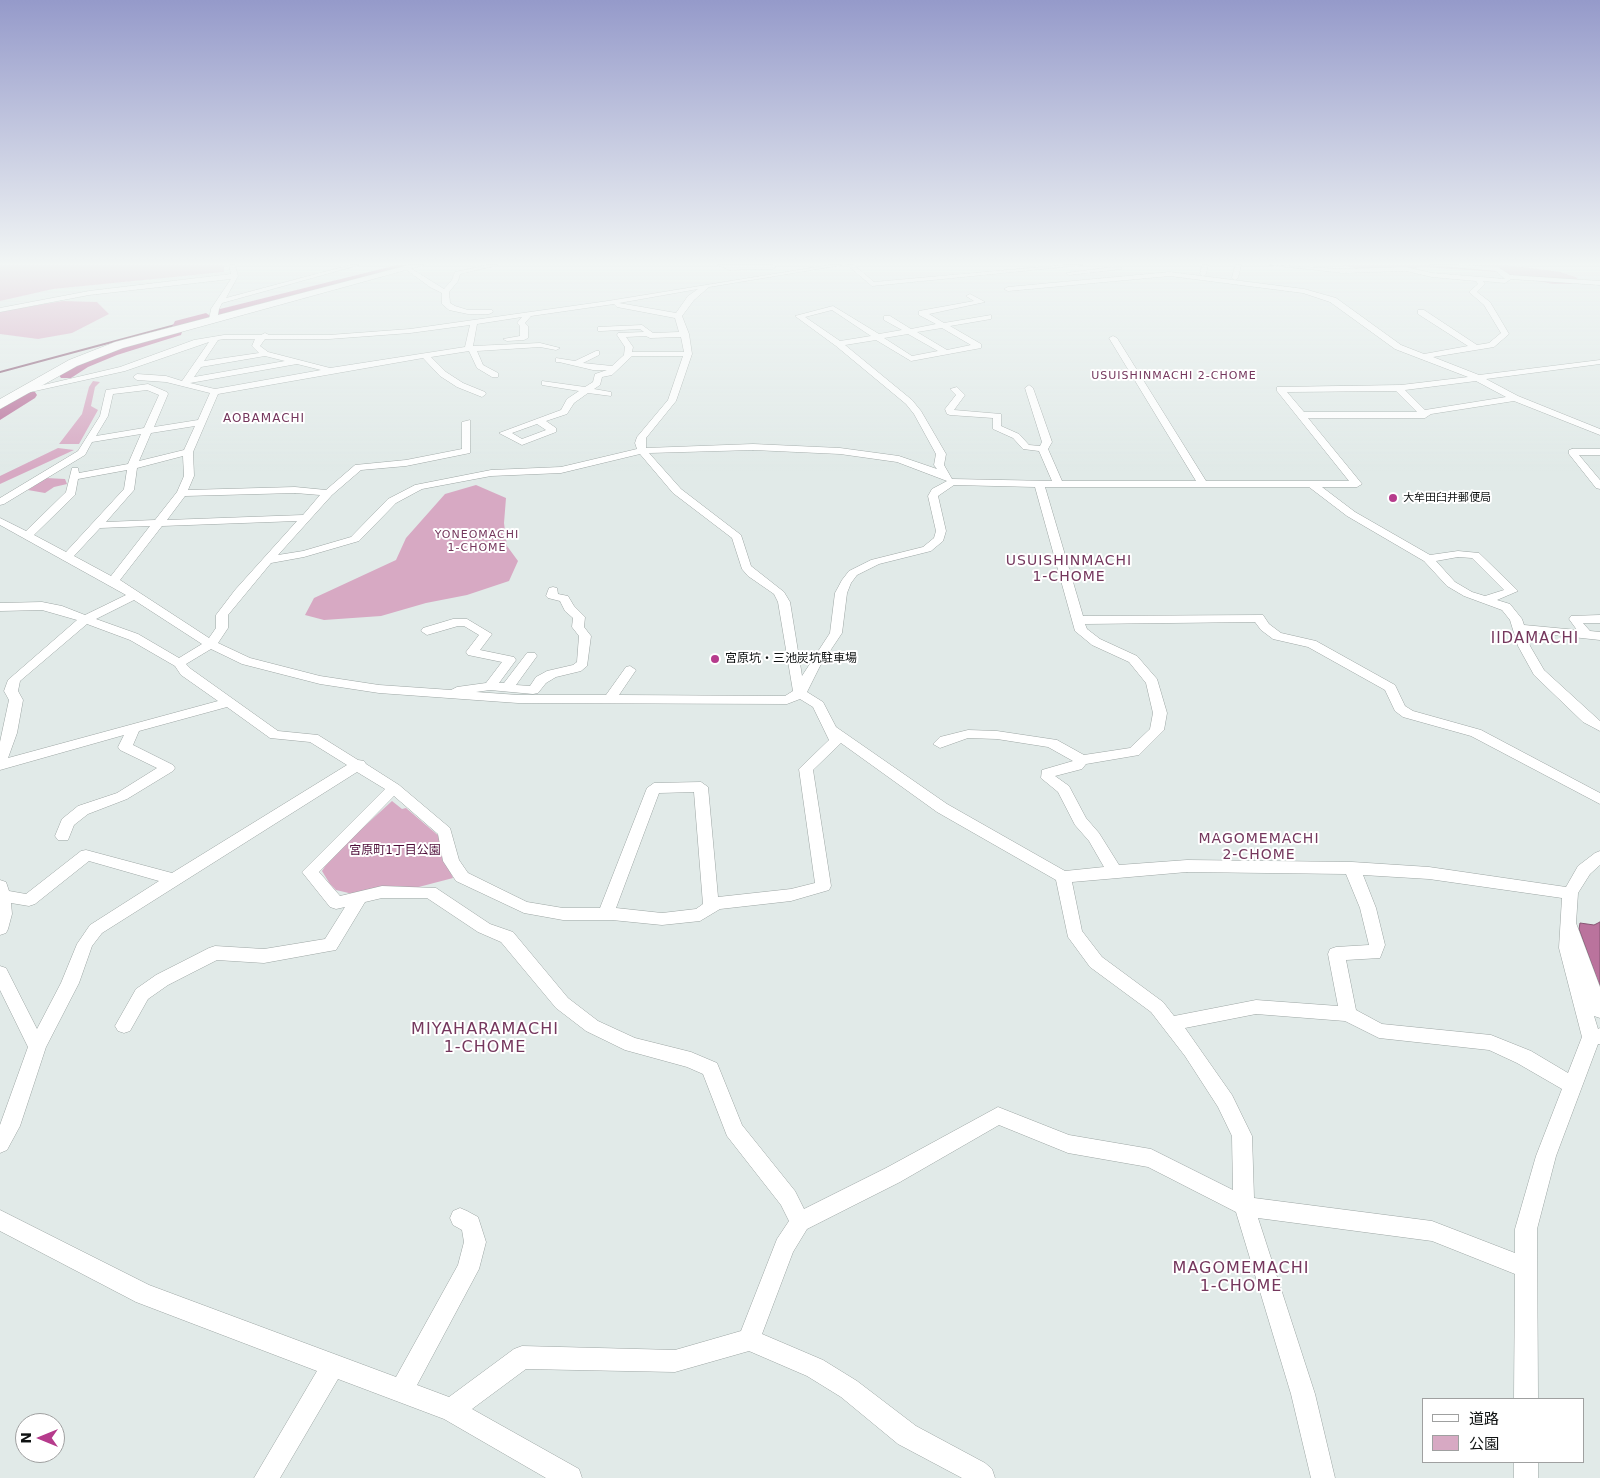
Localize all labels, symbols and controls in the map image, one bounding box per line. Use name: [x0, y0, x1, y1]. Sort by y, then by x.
district label: USUISHINMACHI 2-CHOME: [1089, 369, 1259, 383]
district label: AOBAMACHI: [222, 412, 306, 426]
place label: 大牟田臼井郵便局: [1403, 491, 1491, 505]
marker: 大牟田臼井郵便局: [1387, 492, 1399, 504]
district label: YONEOMACHI 1-CHOME: [433, 528, 521, 554]
district label: USUISHINMACHI 1-CHOME: [1004, 553, 1134, 586]
district label: IIDAMACHI: [1490, 630, 1580, 648]
place label: 宮原坑・三池炭坑駐車場: [725, 652, 857, 666]
marker: 宮原坑・三池炭坑駐車場: [709, 653, 721, 665]
district label: MAGOMEMACHI 2-CHOME: [1197, 831, 1321, 864]
park label: 宮原町1丁目公園: [349, 844, 441, 858]
district label: MIYAHARAMACHI 1-CHOME: [409, 1020, 561, 1058]
district label: MAGOMEMACHI 1-CHOME: [1171, 1259, 1311, 1297]
legend: [1422, 1398, 1585, 1463]
text: 道路: [1469, 1410, 1499, 1428]
north arrow: [15, 1413, 65, 1463]
text: N: [18, 1432, 34, 1444]
text: 公園: [1469, 1435, 1499, 1453]

